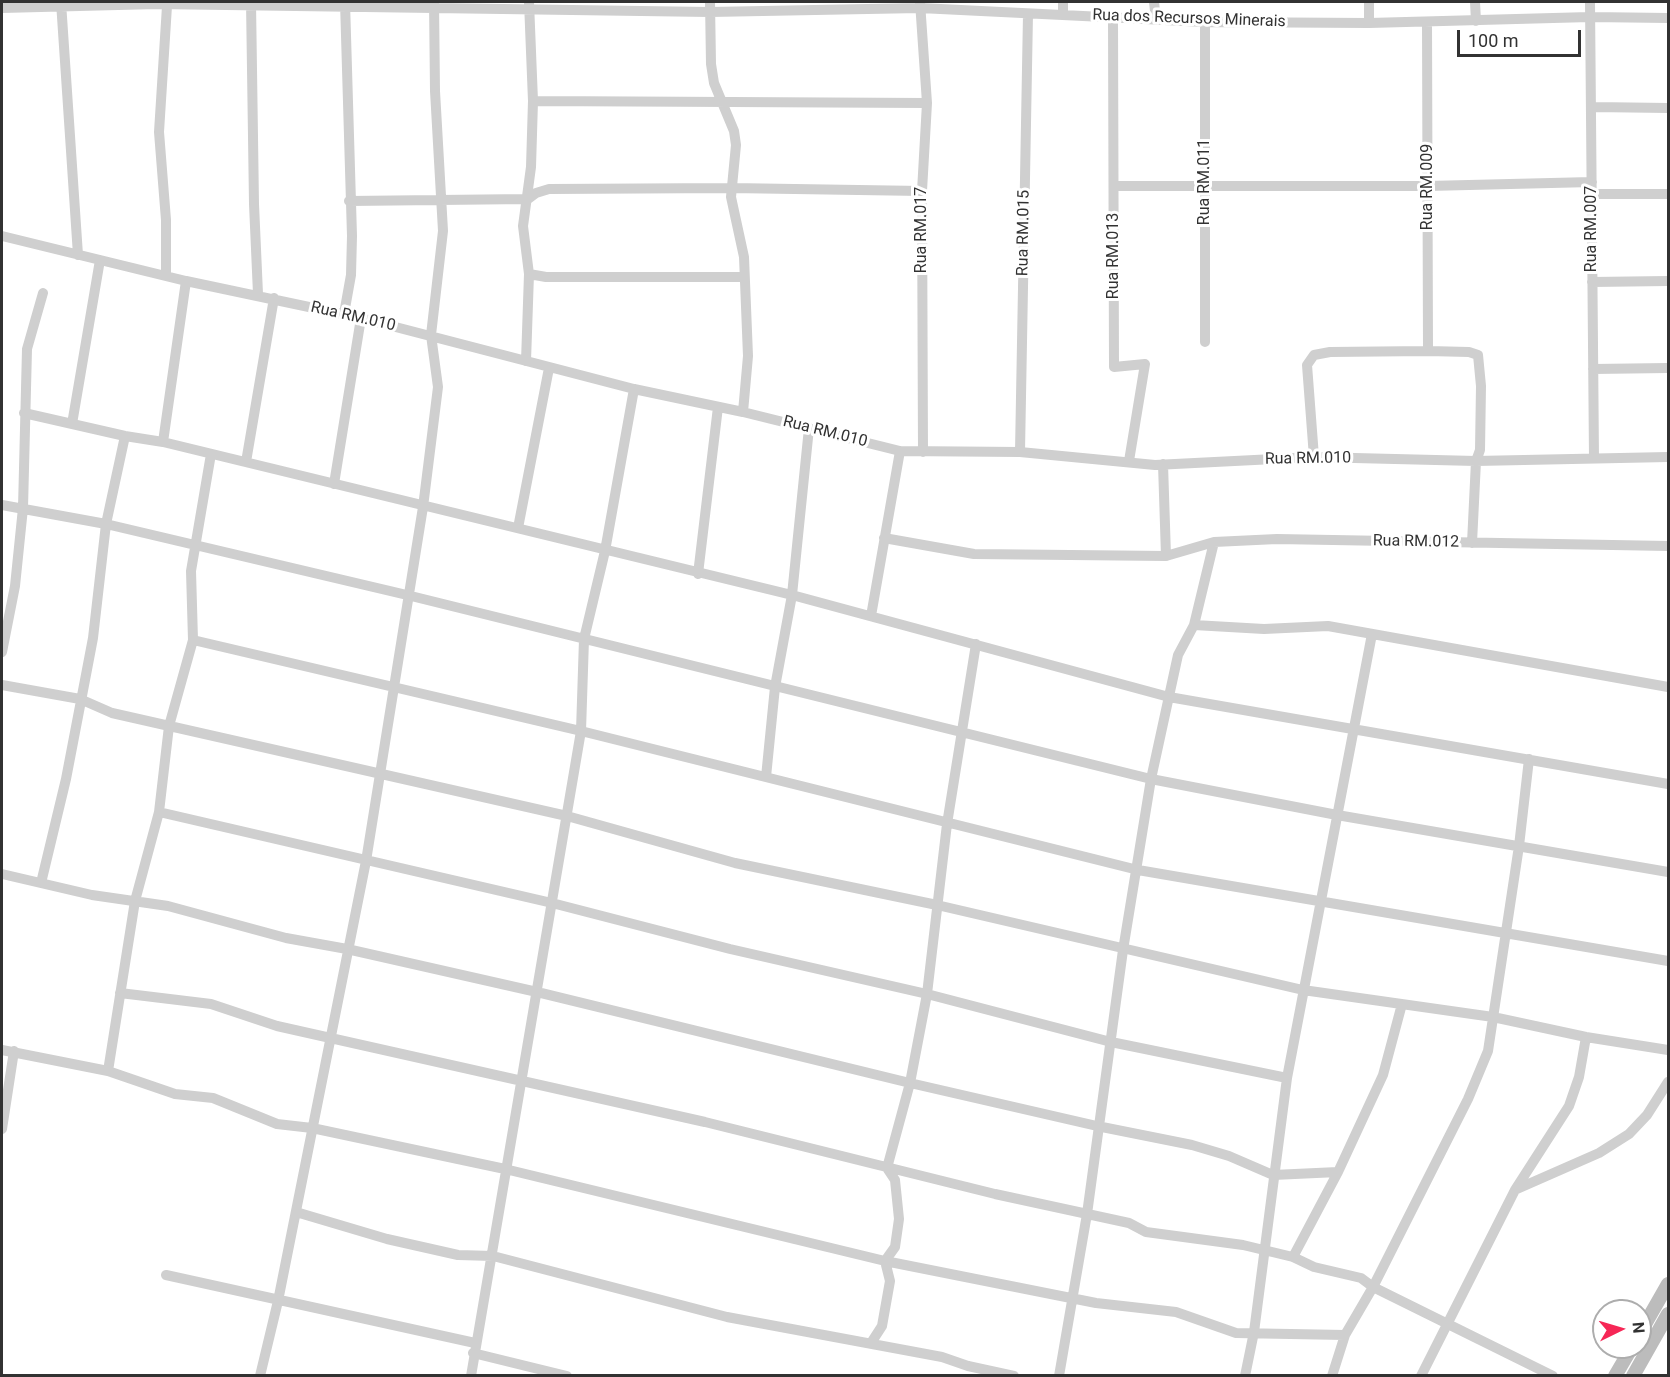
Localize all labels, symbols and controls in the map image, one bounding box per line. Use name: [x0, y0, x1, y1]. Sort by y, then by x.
street label: Rua dos Recursos Minerais: [1092, 6, 1286, 32]
scale bar: [1460, 18, 1584, 56]
text: 100 m: [1468, 30, 1519, 51]
street label: Rua RM.011: [1195, 139, 1215, 225]
street label: Rua RM.009: [1418, 144, 1438, 230]
street label: Rua RM.007: [1582, 186, 1602, 272]
street label: Rua RM.017: [912, 187, 932, 273]
street label: Rua RM.015: [1014, 190, 1034, 276]
street label: Rua RM.013: [1104, 213, 1124, 299]
street label: Rua RM.010: [309, 298, 397, 336]
street label: Rua RM.010: [781, 412, 869, 452]
street label: Rua RM.010: [1265, 449, 1351, 469]
street label: Rua RM.012: [1373, 532, 1459, 552]
north arrow: [1592, 1299, 1652, 1359]
text: N: [1628, 1321, 1648, 1334]

